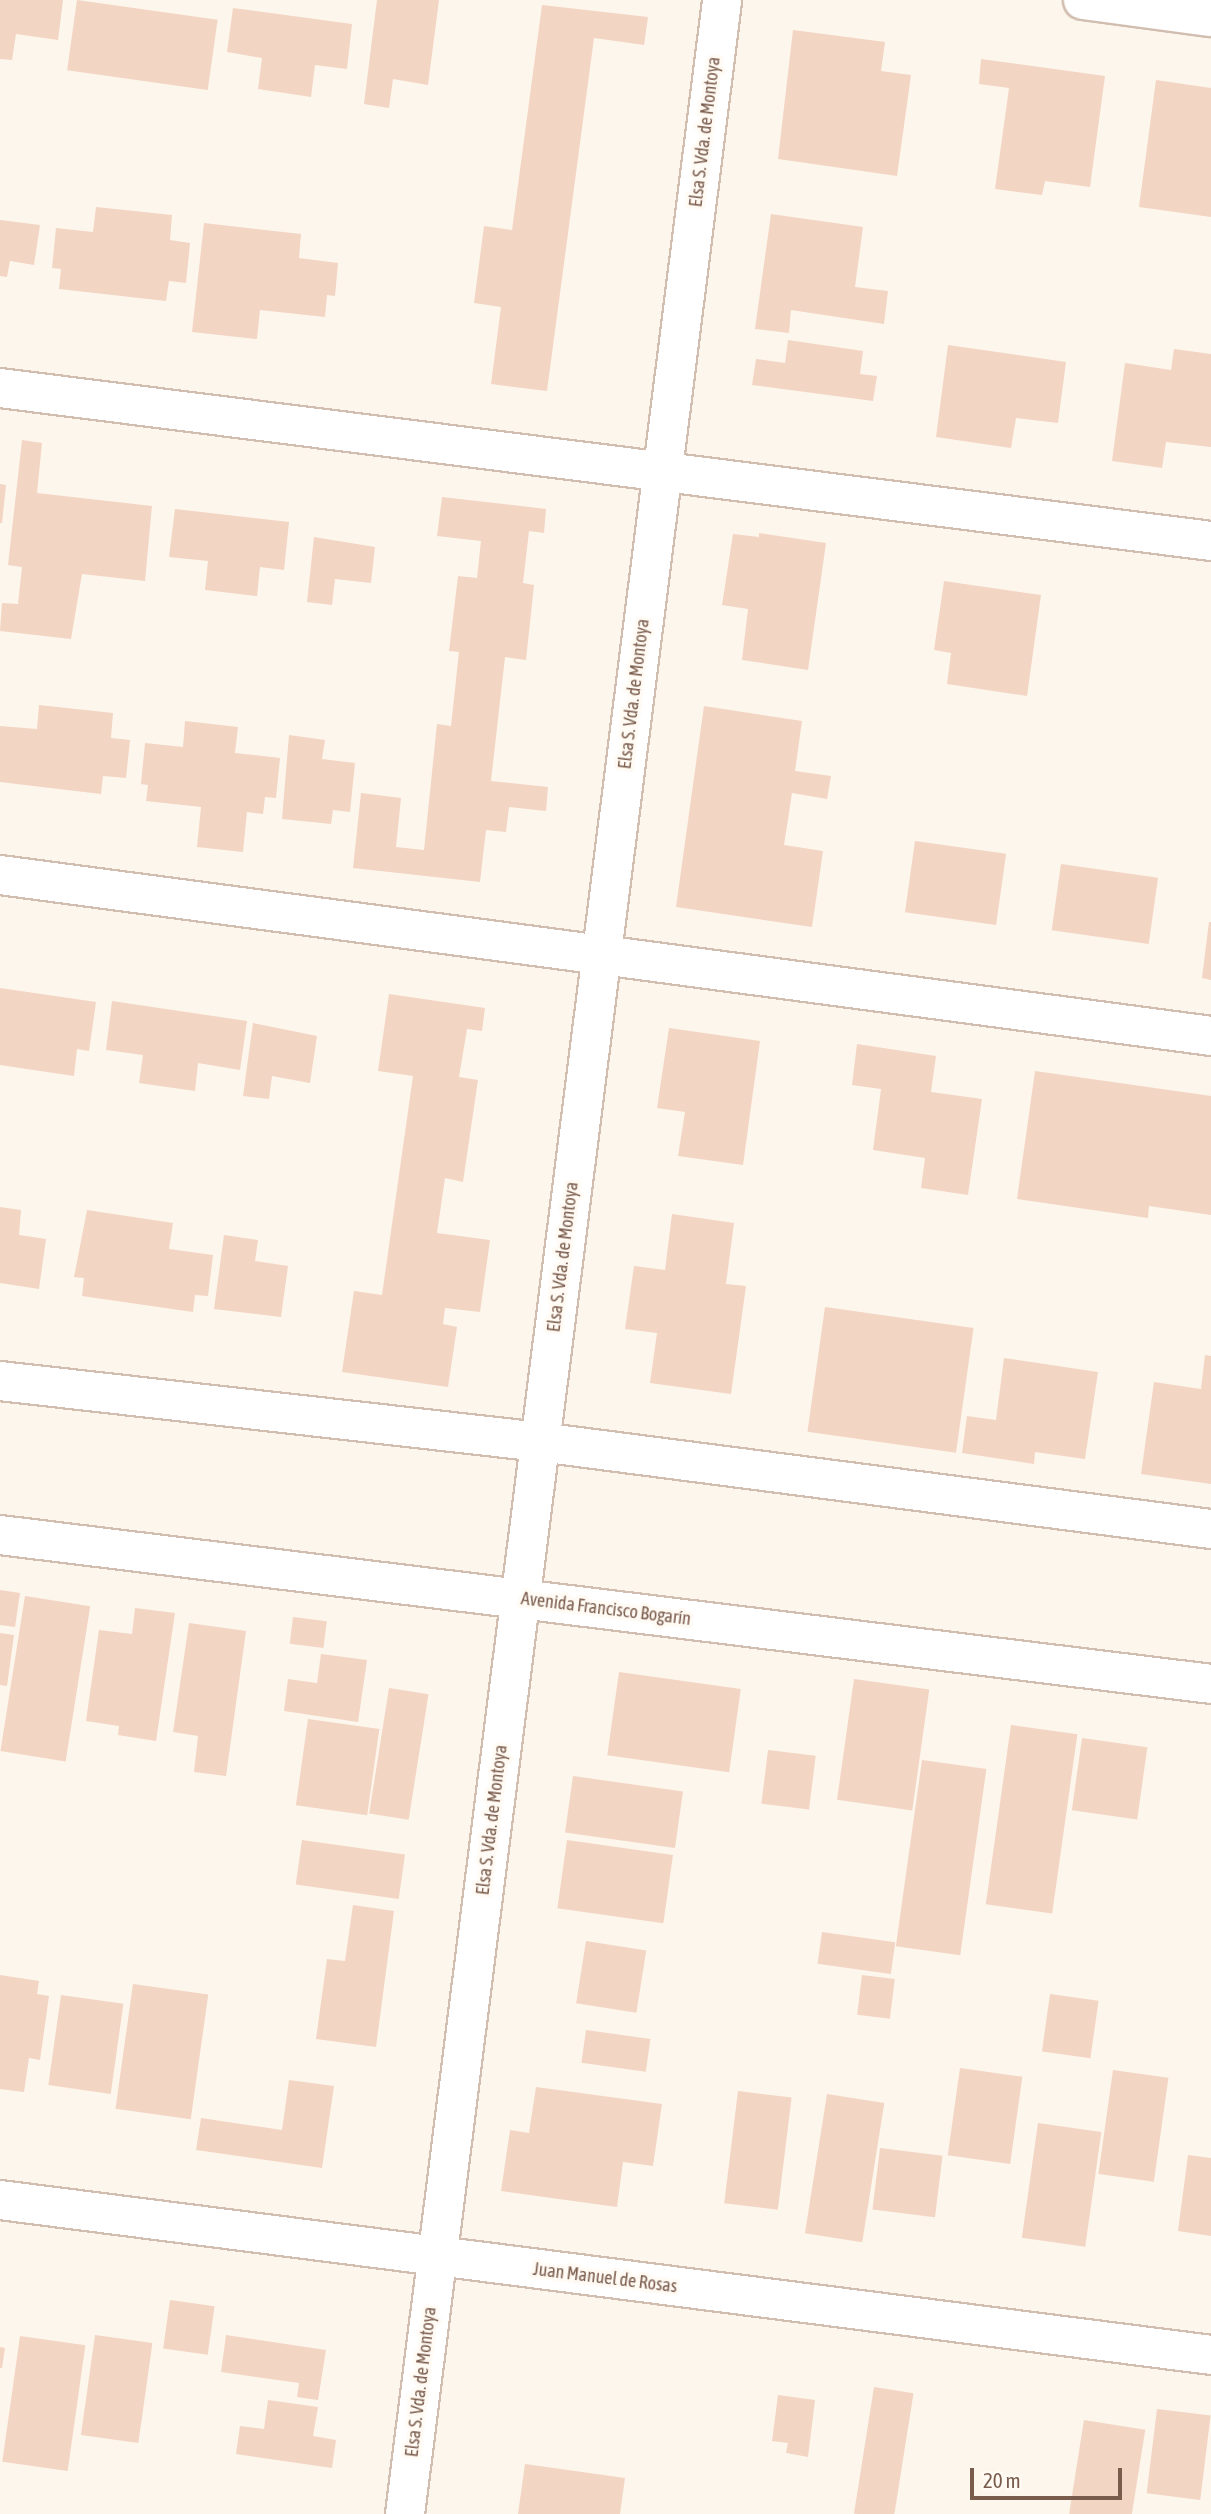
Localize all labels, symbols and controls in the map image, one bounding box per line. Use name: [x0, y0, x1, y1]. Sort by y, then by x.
street label: Elsa S. Vda. de Montoya: [685, 56, 725, 208]
street label: Elsa S. Vda. de Montoya: [614, 618, 654, 770]
street label: Elsa S. Vda. de Montoya: [543, 1181, 583, 1333]
street label: Avenida Francisco Bogarín: [520, 1588, 692, 1630]
street label: Elsa S. Vda. de Montoya: [472, 1744, 512, 1896]
street label: Juan Manuel de Rosas: [532, 2258, 678, 2298]
street label: Elsa S. Vda. de Montoya: [401, 2306, 441, 2458]
scale bar: [973, 2454, 1125, 2498]
text: 20 m: [983, 2468, 1021, 2492]

